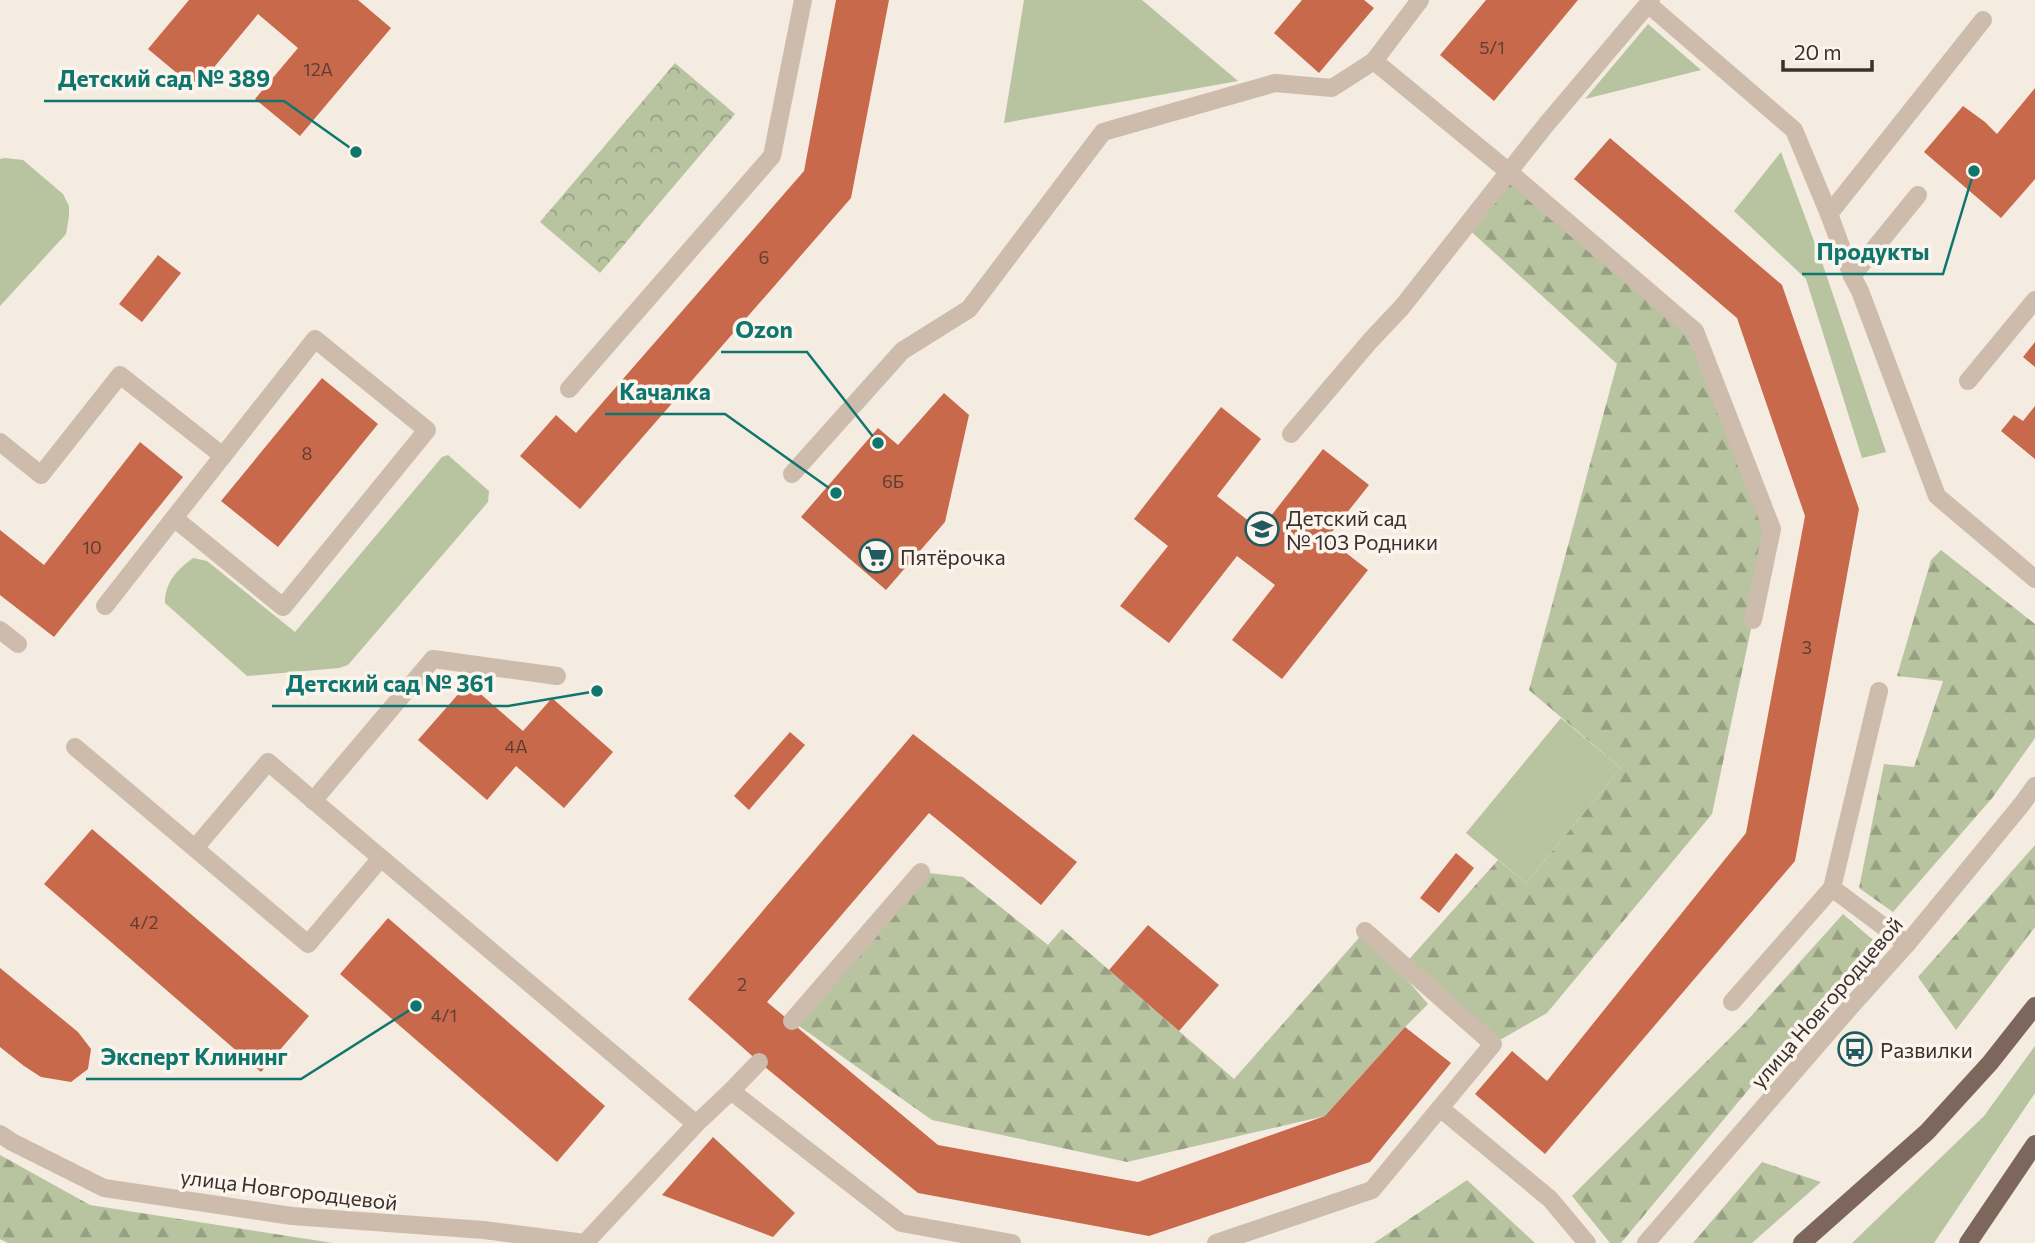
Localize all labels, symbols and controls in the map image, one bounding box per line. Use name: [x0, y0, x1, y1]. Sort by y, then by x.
scale bar: [1783, 28, 1872, 72]
house number: 5/1: [1479, 36, 1505, 58]
text: 20 m: [1794, 39, 1842, 64]
callout: Детский сад № 389: [44, 57, 284, 101]
house number: 12А: [303, 58, 333, 80]
text: Детский сад № 389: [58, 64, 270, 92]
callout: Продукты: [1802, 230, 1943, 274]
text: Продукты: [1817, 237, 1929, 265]
house number: 6: [759, 246, 769, 268]
callout: Ozon: [721, 308, 807, 352]
text: Ozon: [735, 315, 793, 343]
callout: Качалка: [605, 370, 725, 414]
text: Качалка: [619, 377, 711, 405]
house number: 8: [302, 442, 313, 464]
house number: 6Б: [882, 470, 904, 492]
place label: Детский сад № 103 Родники: [1286, 505, 1438, 554]
school or university icon: Детский сад № 103 Родники: [1243, 510, 1281, 548]
house number: 10: [82, 536, 102, 558]
supermarket icon: Пятёрочка: [857, 537, 895, 575]
place label: Пятёрочка: [900, 544, 1006, 569]
house number: 3: [1802, 636, 1812, 658]
callout: Детский сад № 361: [272, 662, 508, 706]
text: Детский сад № 361: [286, 669, 494, 697]
house number: 4А: [504, 735, 528, 757]
house number: 4/2: [130, 911, 158, 933]
street label: улица Новгородцевой: [1745, 911, 1907, 1093]
house number: 2: [737, 973, 747, 995]
house number: 4/1: [431, 1004, 457, 1026]
bus stop icon: Развилки: [1836, 1030, 1874, 1068]
callout: Эксперт Клининг: [86, 1035, 301, 1079]
place label: Развилки: [1880, 1037, 1973, 1062]
text: Эксперт Клининг: [100, 1042, 288, 1070]
street label: улица Новгородцевой: [179, 1163, 399, 1215]

